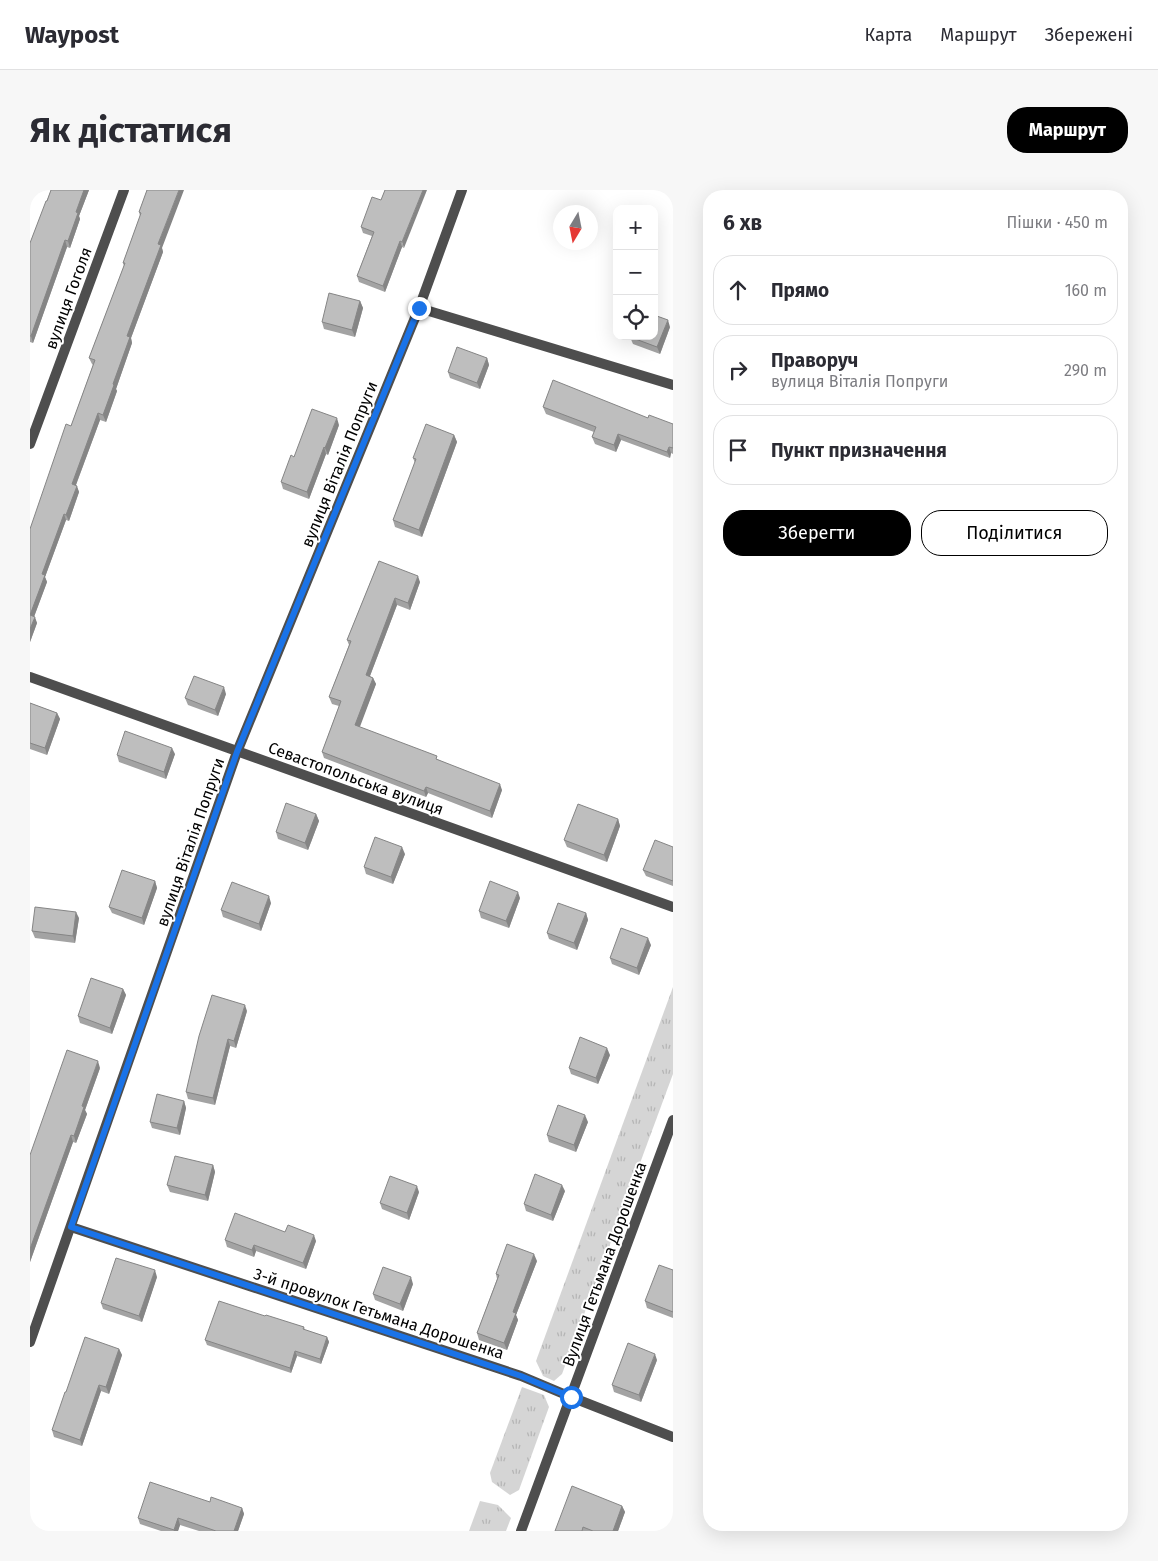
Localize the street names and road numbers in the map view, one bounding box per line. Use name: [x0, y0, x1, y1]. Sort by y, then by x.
street label: вулиця Гоголя: [41, 245, 96, 352]
street label: вулиця Віталія Попруги: [297, 378, 382, 550]
street label: Севастопольська вулиця: [266, 738, 446, 819]
street label: вулиця Віталія Попруги: [153, 755, 228, 929]
street label: Вулиця Гетьмана Дорошенка: [559, 1159, 650, 1369]
street label: 3-й провулок Гетьмана Дорошенка: [251, 1264, 506, 1363]

